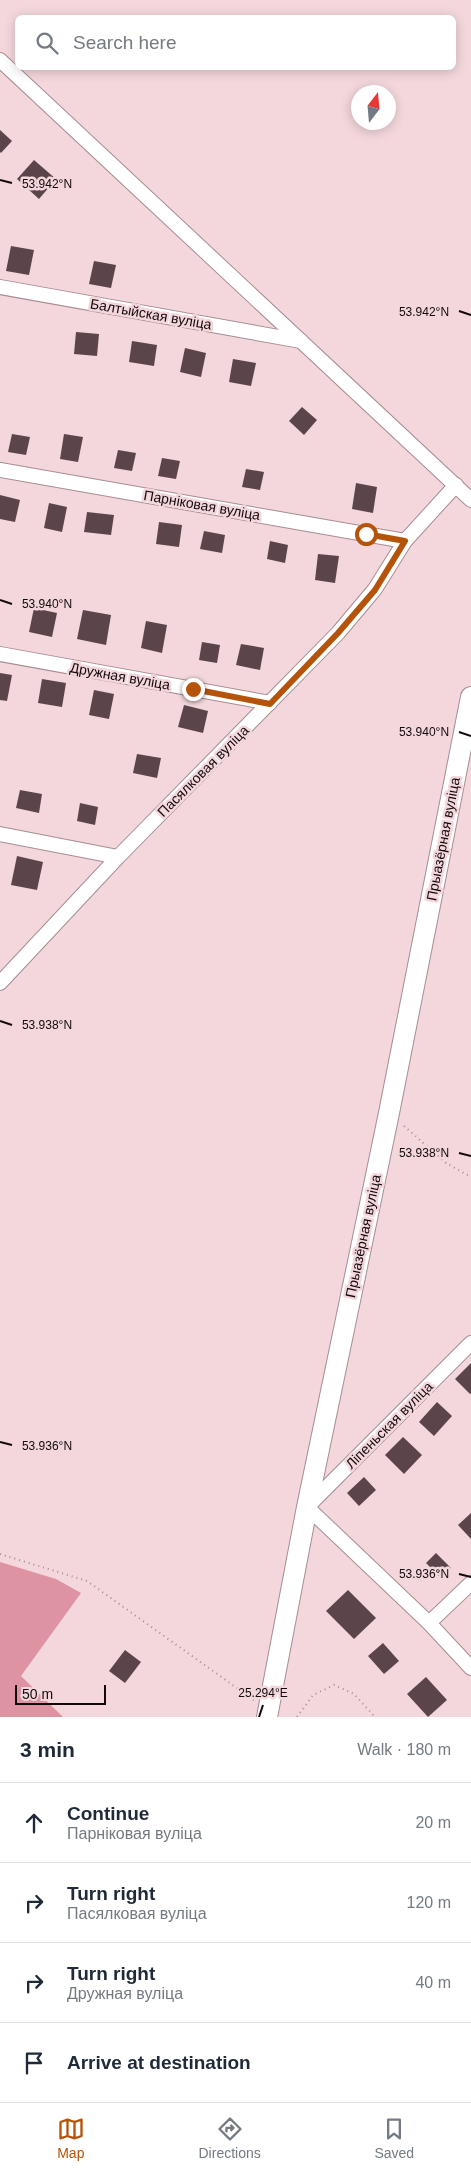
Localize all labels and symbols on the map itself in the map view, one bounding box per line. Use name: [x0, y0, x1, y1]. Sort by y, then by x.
north arrow: [351, 85, 396, 130]
text: 53.942°N: [22, 177, 72, 191]
street label: Балтыйская вуліца: [89, 295, 213, 333]
text: 53.942°N: [399, 305, 449, 319]
street label: Парніковая вуліца: [143, 487, 262, 523]
route start: [355, 523, 378, 546]
text: 53.940°N: [22, 597, 72, 611]
street label: Дружная вуліца: [69, 659, 172, 693]
route end: [182, 678, 205, 701]
street label: Пасялковая вуліца: [154, 722, 252, 820]
text: 53.940°N: [399, 725, 449, 739]
street label: Прыазёрная вуліца: [423, 776, 463, 902]
text: 53.938°N: [22, 1018, 72, 1032]
text: 53.938°N: [399, 1146, 449, 1160]
street label: Прыазёрная вуліца: [342, 1173, 384, 1299]
street label: Ліпеньская вуліца: [342, 1378, 436, 1472]
text: 53.936°N: [22, 1439, 72, 1453]
text: 53.936°N: [399, 1567, 449, 1581]
scale bar: [15, 1682, 106, 1705]
text: 25.294°E: [238, 1686, 288, 1700]

